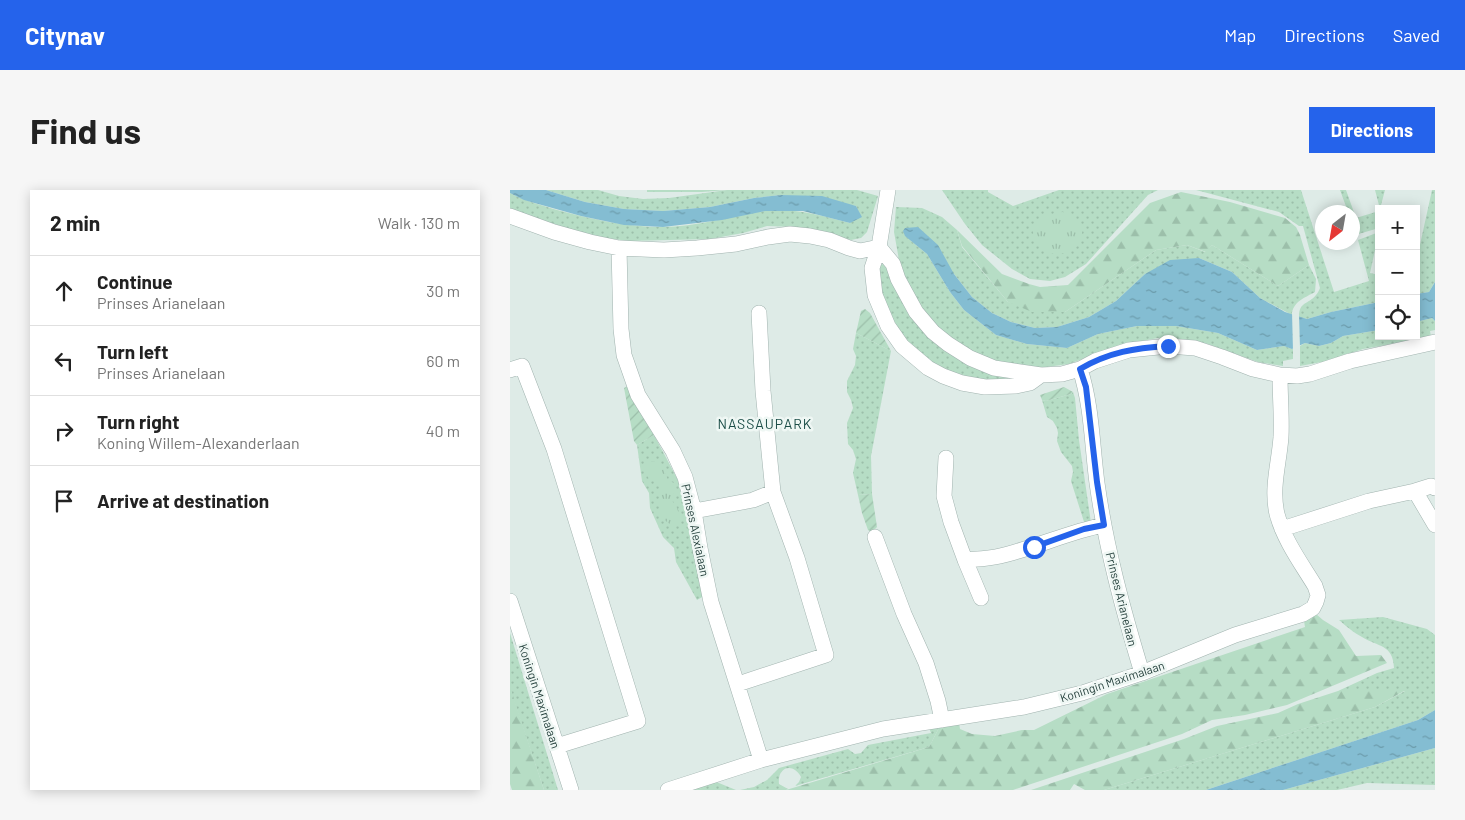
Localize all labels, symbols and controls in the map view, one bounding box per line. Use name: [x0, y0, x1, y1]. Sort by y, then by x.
text: Citynav: [25, 21, 105, 50]
text: Map: [1224, 24, 1256, 46]
text: Directions: [1284, 24, 1365, 46]
text: Saved: [1393, 24, 1440, 46]
button: Directions: [1309, 107, 1435, 153]
text: Find us: [30, 109, 141, 151]
north arrow: [1315, 205, 1360, 250]
map controls: [1375, 205, 1420, 340]
button: +: [1375, 205, 1420, 250]
text: 2 min: [50, 210, 100, 235]
text: Walk · 130 m: [378, 213, 460, 232]
button: −: [1375, 250, 1420, 295]
text: Continue: [97, 270, 173, 293]
icon: ahead: [50, 277, 78, 305]
text: 30 m: [426, 281, 460, 300]
text: Prinses Arianelaan: [97, 293, 225, 312]
button: locate: [1375, 295, 1420, 340]
route end: [1157, 335, 1180, 358]
text: Turn left: [97, 340, 168, 363]
icon: left: [50, 347, 78, 375]
text: 60 m: [426, 351, 460, 370]
text: Prinses Arianelaan: [97, 363, 225, 382]
text: Turn right: [97, 410, 179, 433]
district label: NASSAUPARK: [718, 415, 812, 432]
icon: right: [50, 417, 78, 445]
text: 40 m: [426, 421, 460, 440]
text: Koning Willem-Alexanderlaan: [97, 433, 300, 452]
street label: Prinses Alexialaan: [679, 483, 713, 577]
icon: arrive: [50, 487, 78, 515]
text: Arrive at destination: [97, 489, 269, 512]
route start: [1023, 536, 1046, 559]
street label: Prinses Arianelaan: [1104, 551, 1140, 647]
street label: Koningin Maximalaan: [516, 642, 564, 750]
street label: Koningin Maximalaan: [1058, 657, 1166, 705]

